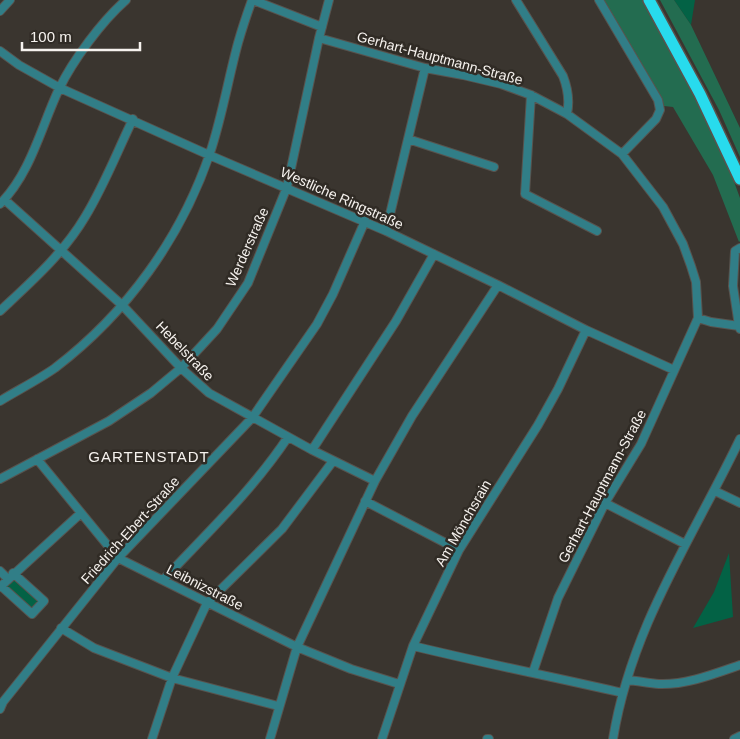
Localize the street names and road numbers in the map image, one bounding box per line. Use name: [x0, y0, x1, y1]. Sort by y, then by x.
street label: Gerhart-Hauptmann-Straße: [355, 28, 525, 88]
street label: Westliche Ringstraße: [278, 164, 406, 232]
street label: Werderstraße: [222, 205, 272, 289]
street label: Hebelstraße: [153, 318, 217, 384]
street label: Gerhart-Hauptmann-Straße: [555, 406, 649, 565]
street label: Friedrich-Ebert-Straße: [77, 473, 183, 587]
street label: Am Mönchsrain: [432, 477, 494, 569]
street label: Leibnizstraße: [164, 561, 246, 613]

